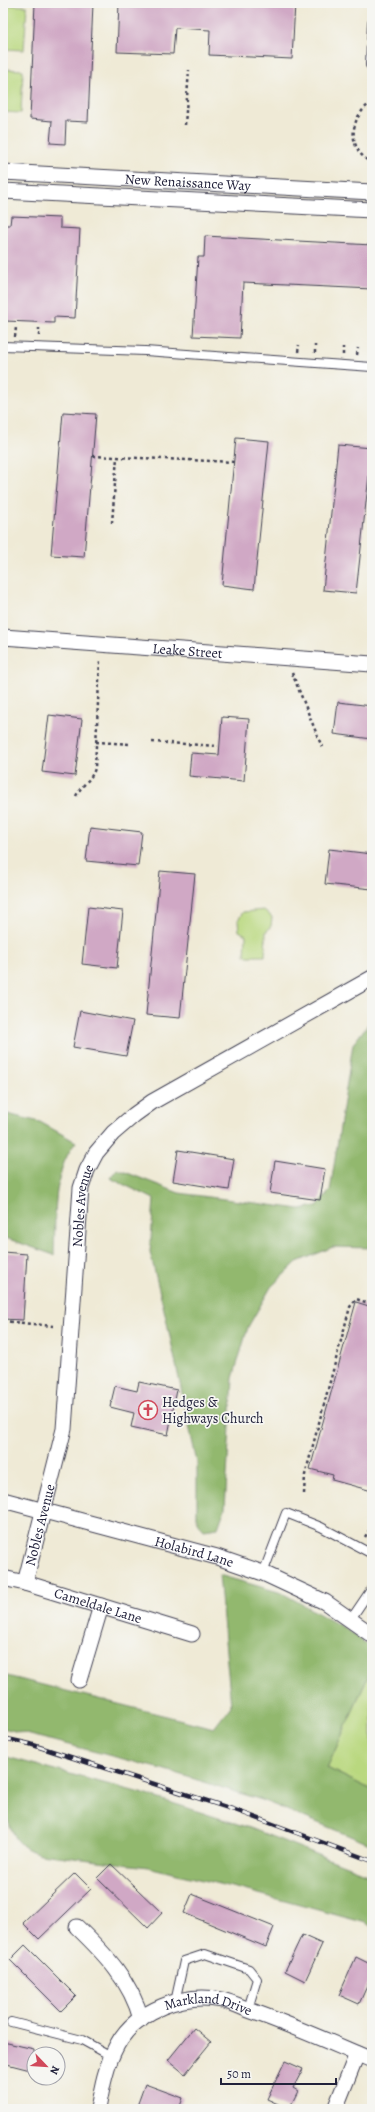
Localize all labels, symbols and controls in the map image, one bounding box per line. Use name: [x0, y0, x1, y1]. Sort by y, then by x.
street label: New Renaissance Way: [124, 169, 252, 195]
street label: Leake Street: [152, 638, 224, 663]
street label: Nobles Avenue: [67, 1161, 98, 1248]
place label: Hedges & Highways Church: [162, 1393, 264, 1428]
church icon: Hedges & Highways Church: [137, 1399, 159, 1421]
street label: Nobles Avenue: [20, 1482, 59, 1568]
street label: Holabird Lane: [153, 1531, 236, 1572]
street label: Cameldale Lane: [52, 1583, 144, 1628]
street label: Markland Drive: [161, 1989, 255, 2020]
north arrow: [26, 2046, 66, 2086]
scale bar: [221, 2060, 336, 2086]
text: N: [46, 2063, 63, 2077]
text: 50 m: [227, 2066, 251, 2082]

